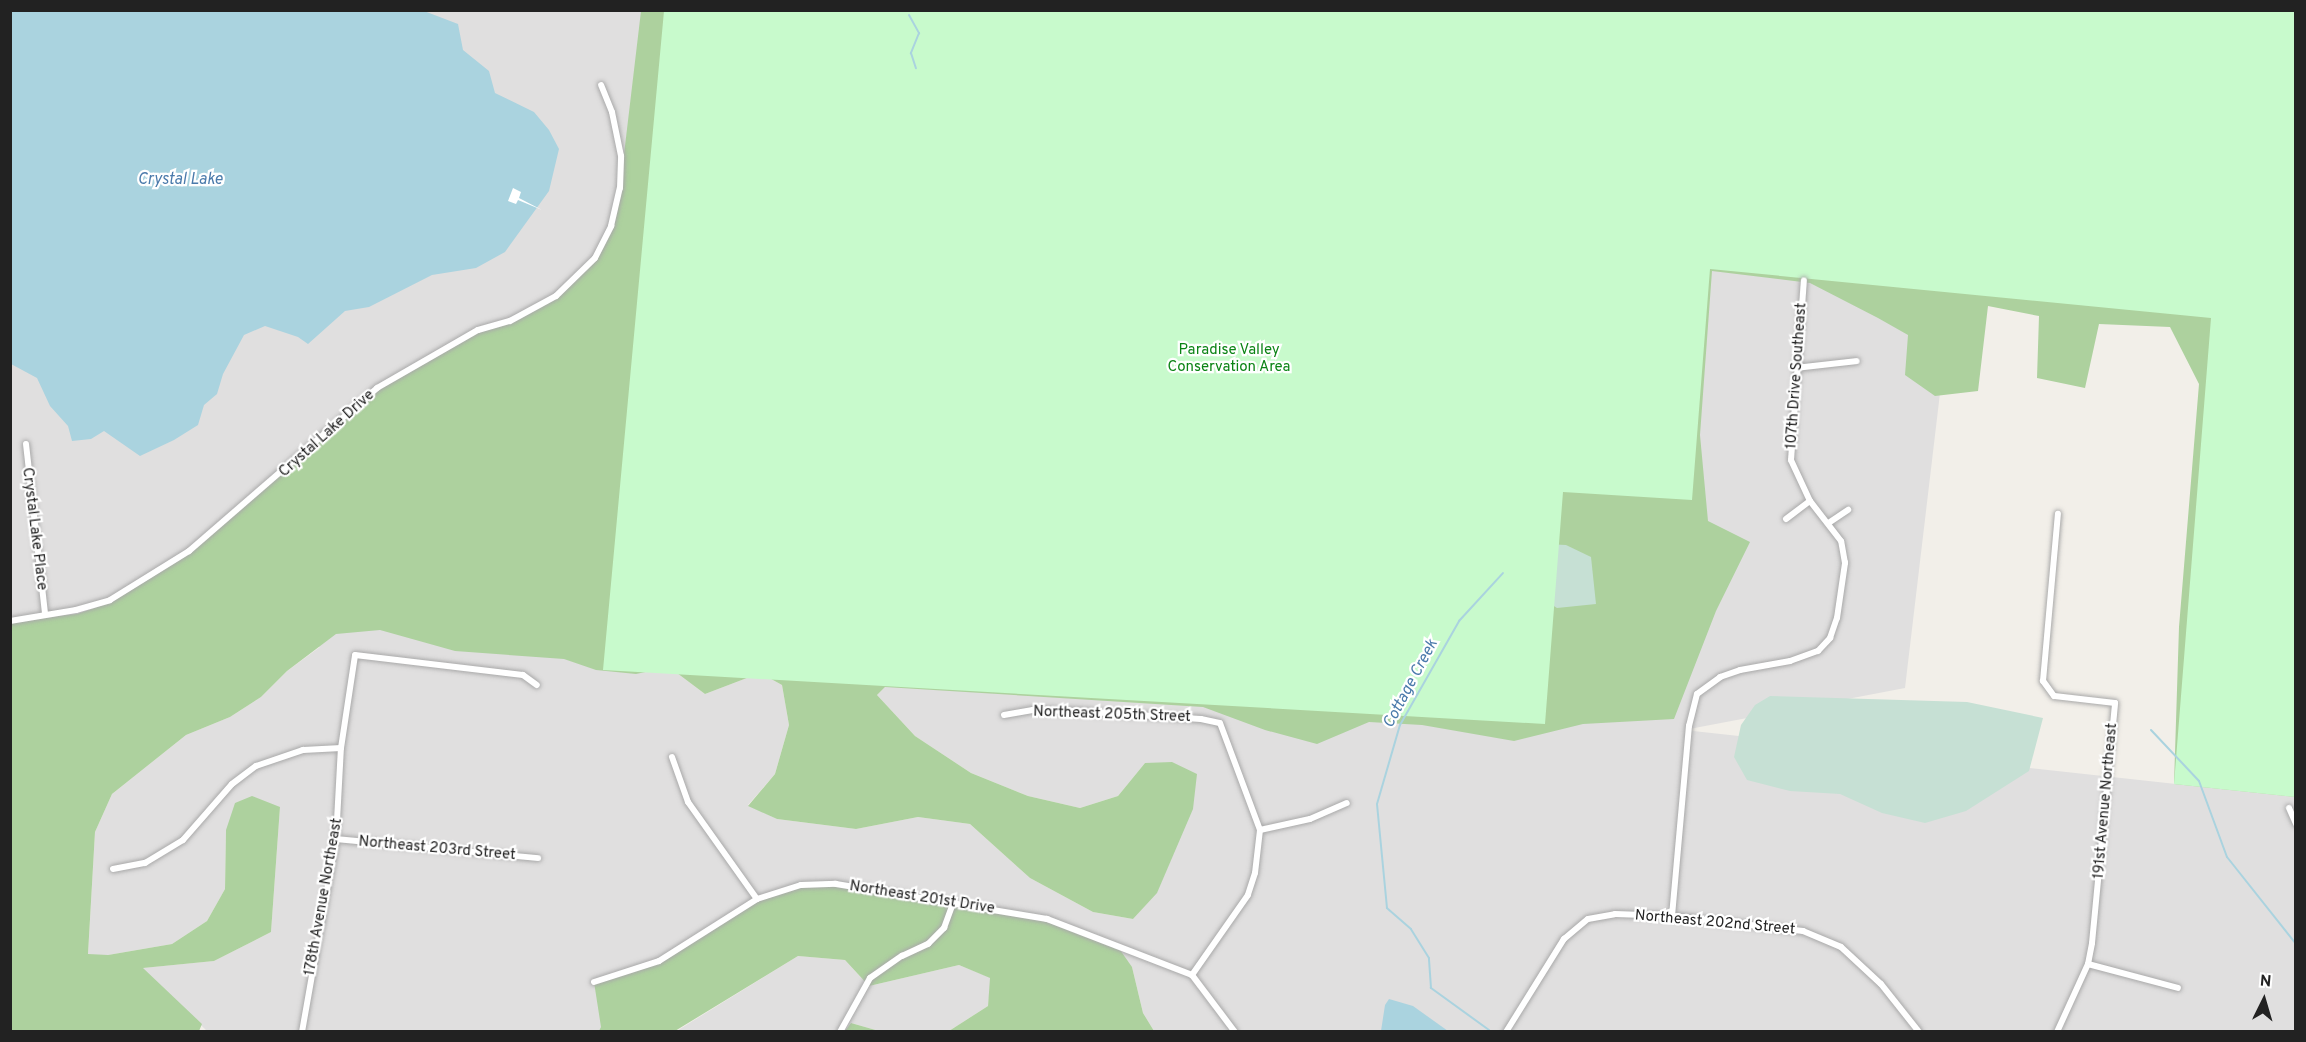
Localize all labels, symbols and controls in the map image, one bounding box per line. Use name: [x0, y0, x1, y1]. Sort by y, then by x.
water label: Crystal Lake: [137, 170, 223, 190]
street label: 107th Drive Southeast: [1783, 302, 1811, 450]
park label: Paradise Valley Conservation Area: [1167, 341, 1291, 376]
street label: Crystal Lake Drive: [276, 387, 378, 481]
street label: Crystal Lake Place: [18, 467, 50, 591]
water label: Cottage Creek: [1380, 636, 1442, 732]
street label: Northeast 205th Street: [1033, 703, 1191, 727]
street label: 191st Avenue Northeast: [2090, 722, 2122, 880]
street label: 178th Avenue Northeast: [301, 817, 347, 977]
street label: Northeast 203rd Street: [358, 833, 516, 865]
street label: Northeast 201st Drive: [848, 878, 996, 918]
street label: Northeast 202nd Street: [1634, 907, 1796, 939]
north arrow: [2234, 970, 2294, 1030]
text: N: [2259, 972, 2272, 993]

